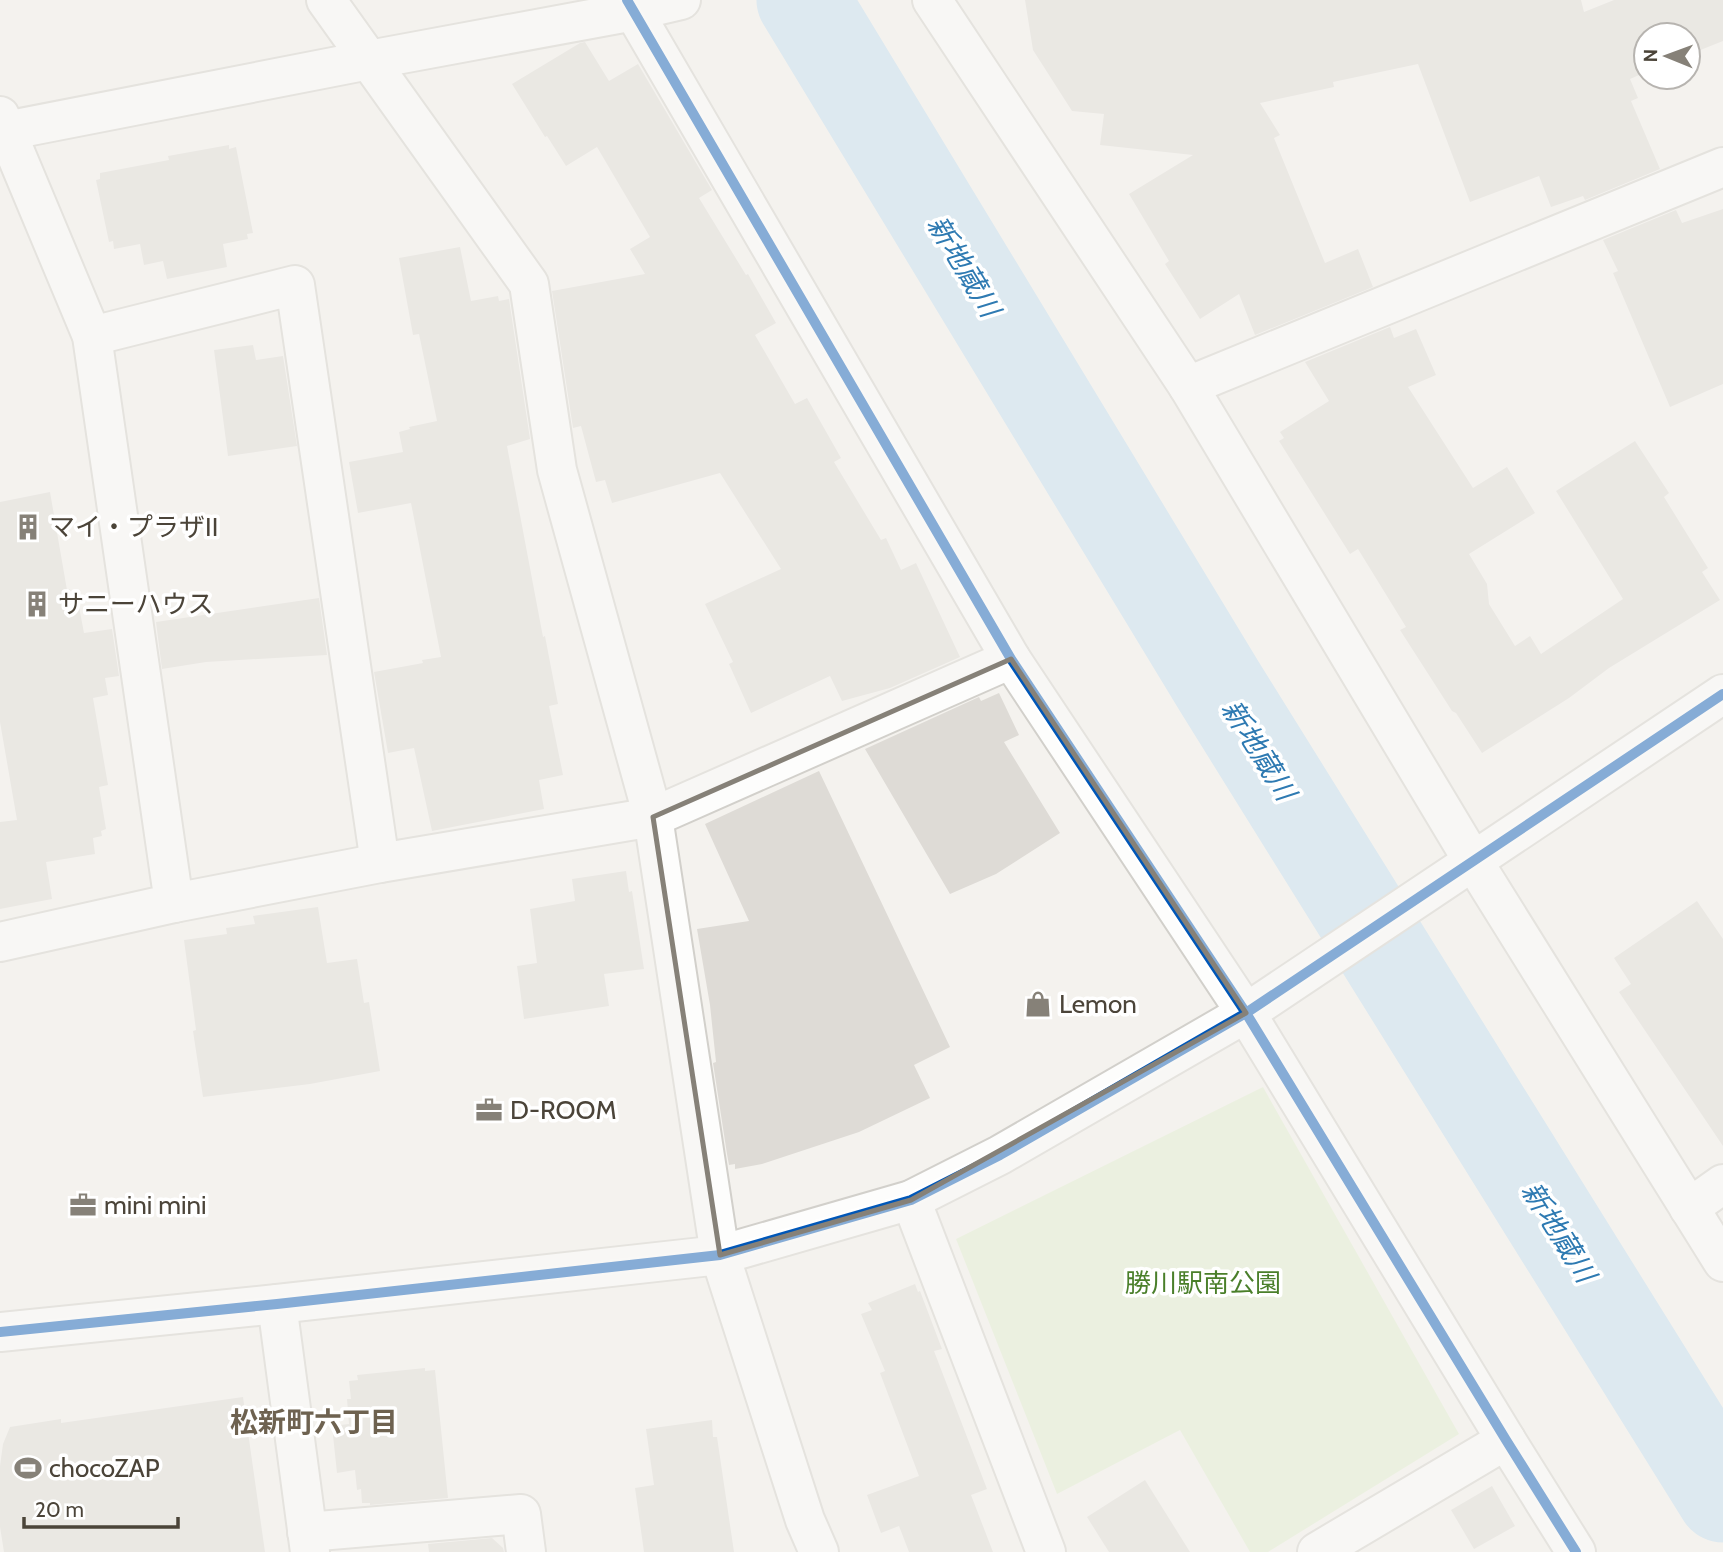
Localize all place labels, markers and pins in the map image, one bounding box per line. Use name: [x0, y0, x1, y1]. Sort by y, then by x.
place label: マイ・プラザII: [49, 511, 218, 543]
building icon: マイ・プラザII: [13, 512, 43, 542]
place label: サニーハウス: [58, 588, 213, 620]
building icon: サニーハウス: [22, 589, 52, 619]
place label: Lemon: [1059, 988, 1137, 1020]
shop icon: Lemon: [1023, 989, 1053, 1019]
place label: D-ROOM: [510, 1094, 617, 1126]
office icon: D-ROOM: [474, 1095, 504, 1125]
place label: mini mini: [104, 1189, 207, 1221]
office icon: mini mini: [68, 1190, 98, 1220]
place label: chocoZAP: [49, 1452, 160, 1484]
sports icon: chocoZAP: [13, 1453, 43, 1483]

